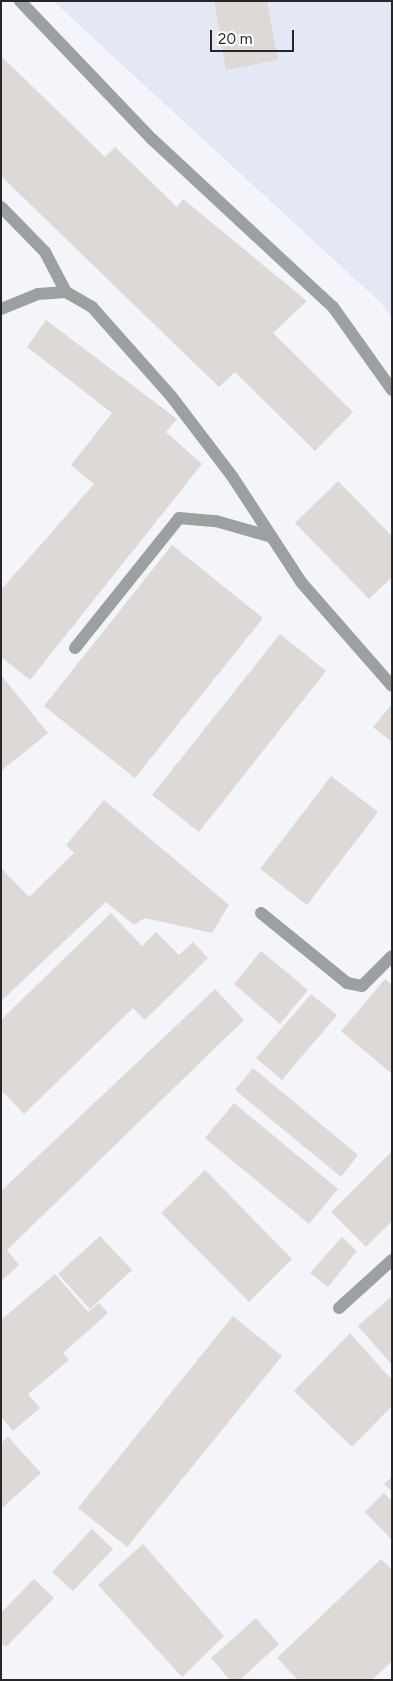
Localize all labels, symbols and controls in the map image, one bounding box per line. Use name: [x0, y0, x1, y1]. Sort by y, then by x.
scale bar: [213, 20, 297, 52]
text: 20 m: [218, 30, 252, 48]

